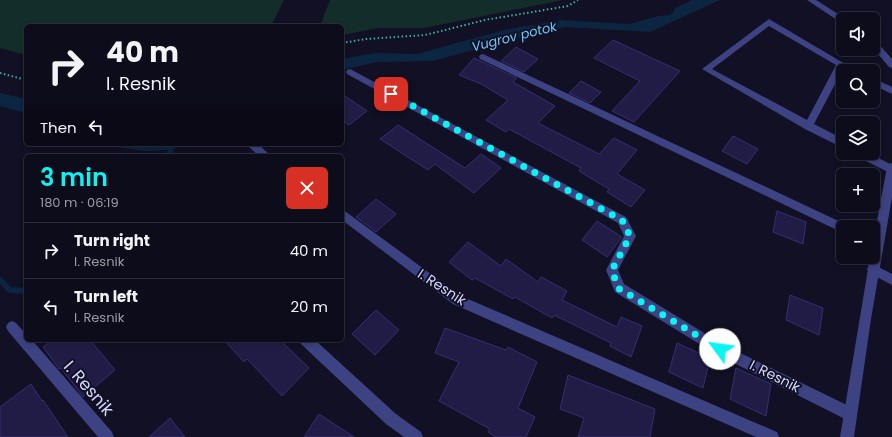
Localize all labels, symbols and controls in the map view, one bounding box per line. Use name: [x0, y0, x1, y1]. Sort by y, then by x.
map controls: [836, 12, 880, 264]
button: sound: [836, 12, 880, 56]
water label: Vugrov potok: [470, 16, 560, 56]
text: 40 m: [106, 33, 179, 72]
icon: right: [40, 40, 92, 92]
button: search: [836, 64, 880, 108]
text: I. Resnik: [106, 71, 176, 96]
pin: [374, 77, 408, 111]
icon: arrive: [380, 83, 402, 105]
icon: left: [85, 116, 107, 138]
button: layers: [836, 116, 880, 160]
text: Then: [40, 117, 77, 138]
text: 3 min: [40, 161, 108, 194]
button: close: [286, 167, 328, 209]
button: +: [836, 168, 880, 212]
text: 180 m · 06:19: [40, 193, 119, 212]
button: −: [836, 220, 880, 264]
text: Turn right: [74, 230, 150, 251]
icon: right: [40, 240, 62, 262]
text: 40 m: [290, 240, 328, 261]
text: I. Resnik: [74, 252, 124, 271]
street label: I. Resnik: [414, 264, 471, 311]
text: Turn left: [74, 286, 138, 307]
icon: left: [40, 296, 62, 318]
text: 20 m: [290, 296, 328, 317]
text: I. Resnik: [74, 308, 124, 327]
position arrow: [699, 328, 741, 370]
street label: I. Resnik: [58, 355, 120, 421]
street label: I. Resnik: [746, 355, 804, 398]

